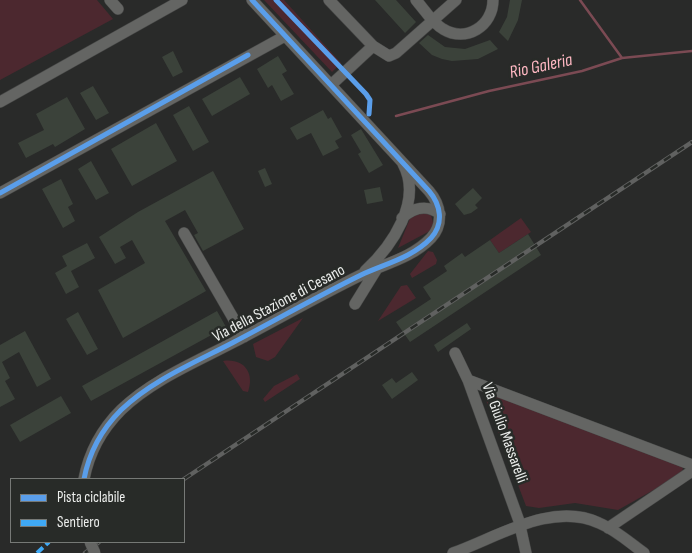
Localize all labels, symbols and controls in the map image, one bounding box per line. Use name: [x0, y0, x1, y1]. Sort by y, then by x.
water label: Rio Galeria: [508, 50, 574, 84]
street label: Via della Stazione di Cesano: [210, 261, 348, 347]
street label: Via Giulio Massarelli: [477, 380, 531, 486]
legend: [10, 478, 185, 543]
text: Pista ciclabile: [57, 488, 125, 507]
text: Sentiero: [57, 513, 100, 532]

